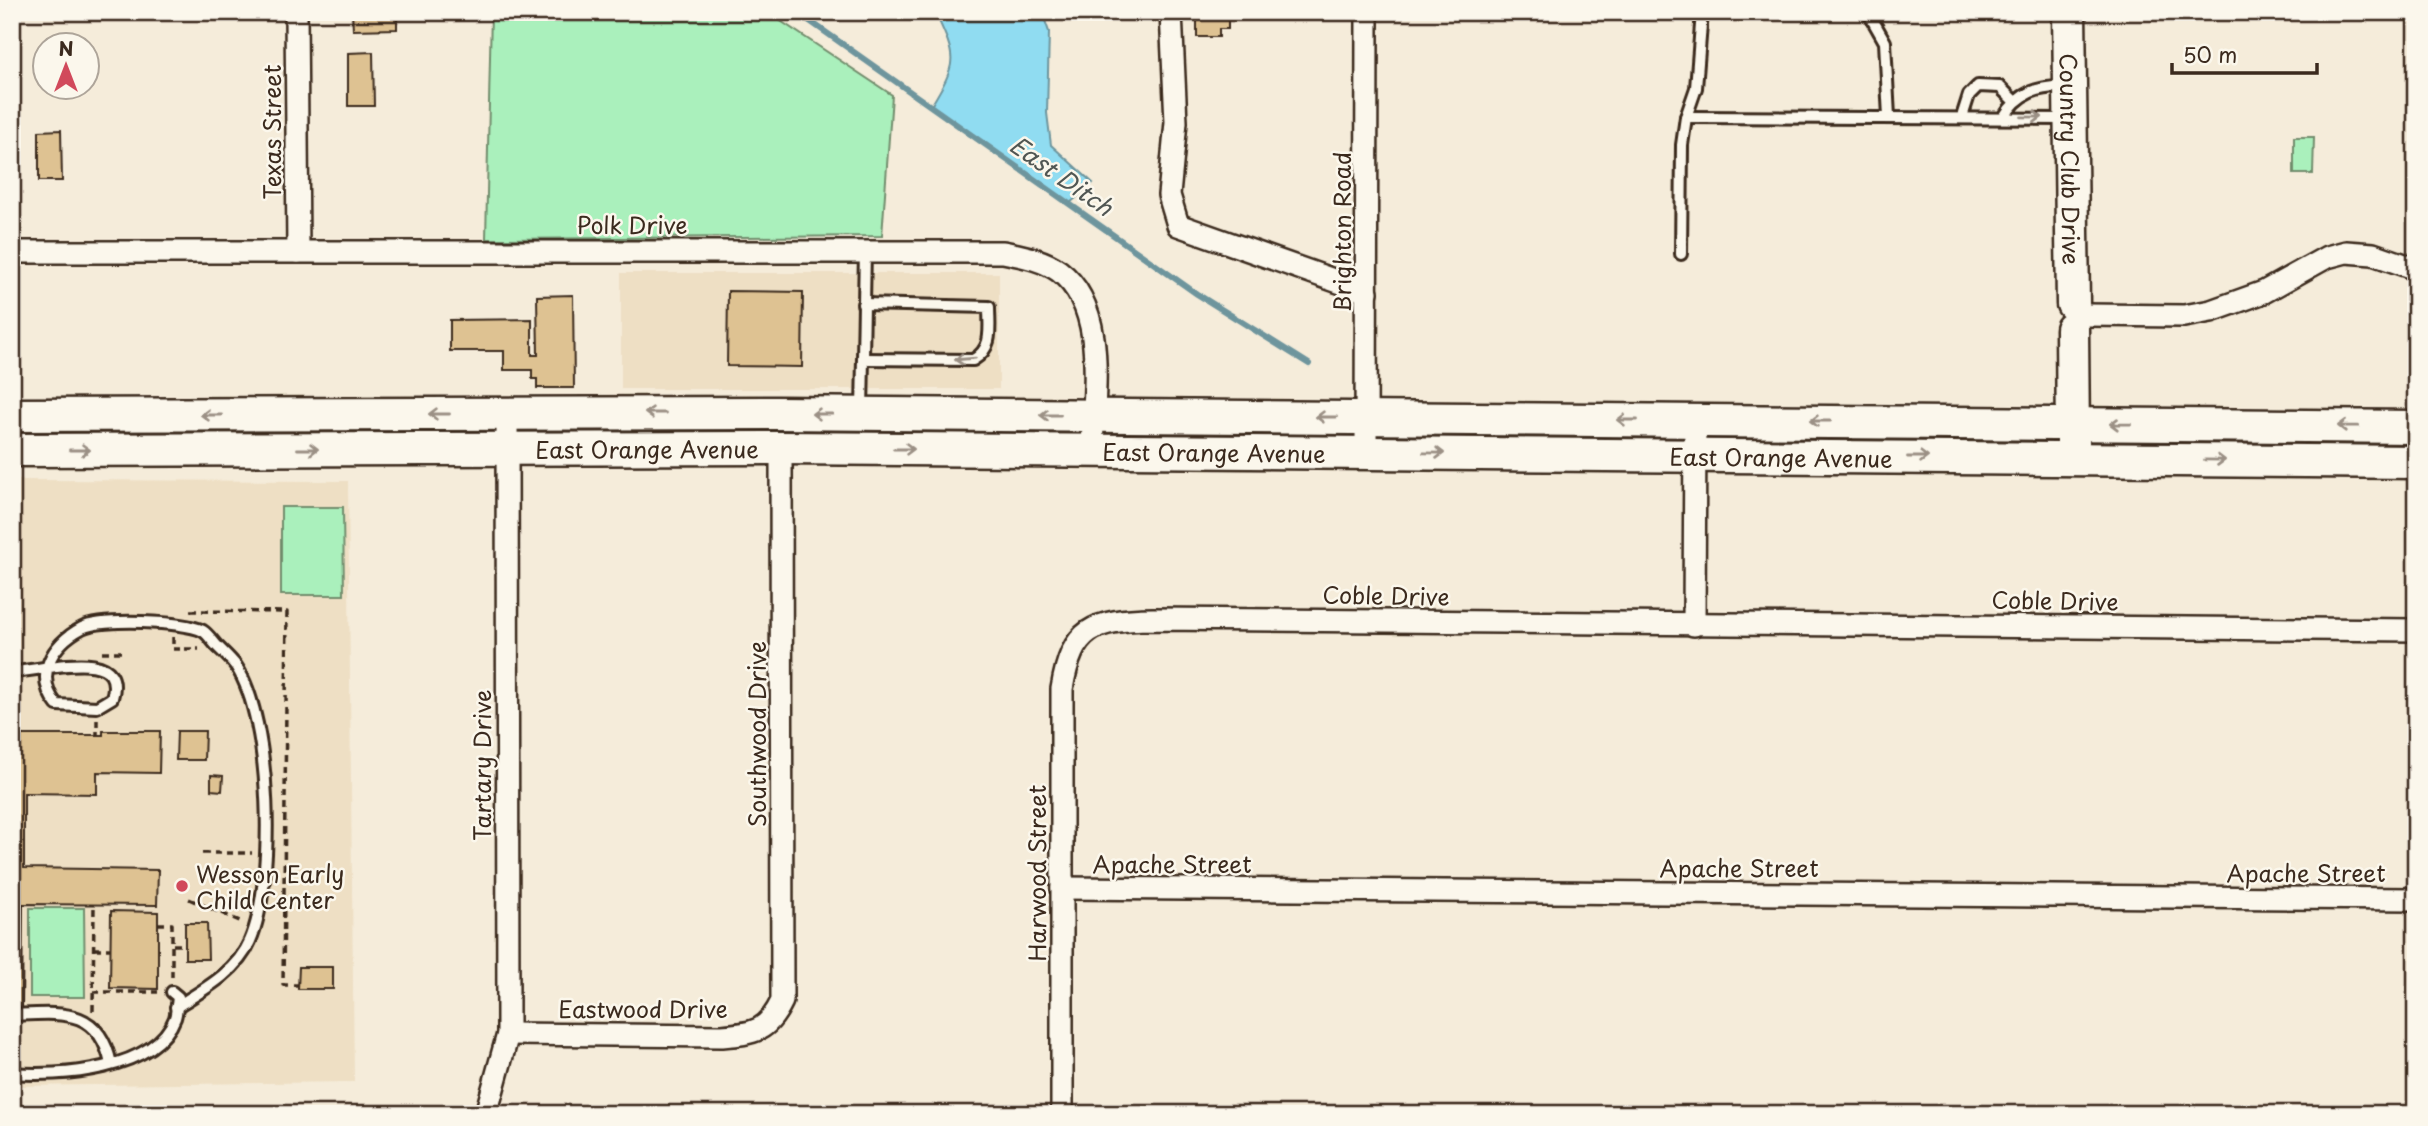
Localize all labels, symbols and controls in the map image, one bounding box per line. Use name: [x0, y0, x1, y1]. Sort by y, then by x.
north arrow: [32, 32, 102, 102]
scale bar: [2172, 32, 2318, 76]
text: N: [58, 34, 74, 62]
text: 50 m: [2183, 38, 2237, 70]
street label: Country Club Drive: [2052, 53, 2090, 265]
street label: Texas Street: [254, 64, 289, 200]
one-way arrow: [2020, 110, 2043, 124]
water label: East Ditch: [1003, 126, 1122, 224]
street label: Brighton Road: [1324, 152, 1359, 312]
street label: Polk Drive: [577, 207, 687, 242]
one-way arrow: [954, 352, 977, 365]
one-way arrow: [644, 406, 667, 420]
one-way arrow: [427, 407, 450, 421]
one-way arrow: [811, 407, 834, 421]
one-way arrow: [200, 408, 223, 421]
one-way arrow: [1038, 408, 1061, 422]
one-way arrow: [1315, 410, 1338, 424]
one-way arrow: [1616, 413, 1639, 427]
one-way arrow: [1809, 414, 1832, 428]
one-way arrow: [2109, 417, 2132, 431]
one-way arrow: [2336, 419, 2359, 433]
street label: East Orange Avenue: [535, 431, 759, 466]
street label: East Orange Avenue: [1102, 433, 1326, 470]
street label: East Orange Avenue: [1669, 438, 1893, 475]
one-way arrow: [296, 442, 319, 456]
one-way arrow: [892, 442, 915, 456]
one-way arrow: [69, 443, 92, 457]
one-way arrow: [1422, 446, 1445, 460]
one-way arrow: [1906, 450, 1929, 464]
one-way arrow: [2203, 453, 2226, 467]
street label: Coble Drive: [1322, 576, 1450, 614]
street label: Coble Drive: [1991, 581, 2119, 619]
street label: Southwood Drive: [739, 641, 774, 827]
street label: Tartary Drive: [464, 689, 499, 841]
street label: Harwood Street: [1019, 785, 1054, 961]
street label: Apache Street: [1092, 846, 1252, 881]
street label: Apache Street: [1659, 850, 1819, 885]
street label: Apache Street: [2226, 855, 2386, 890]
place label: Wesson Early Child Center: [196, 856, 344, 917]
marker: Wesson Early Child Center: [174, 878, 190, 894]
street label: Eastwood Drive: [558, 991, 728, 1026]

